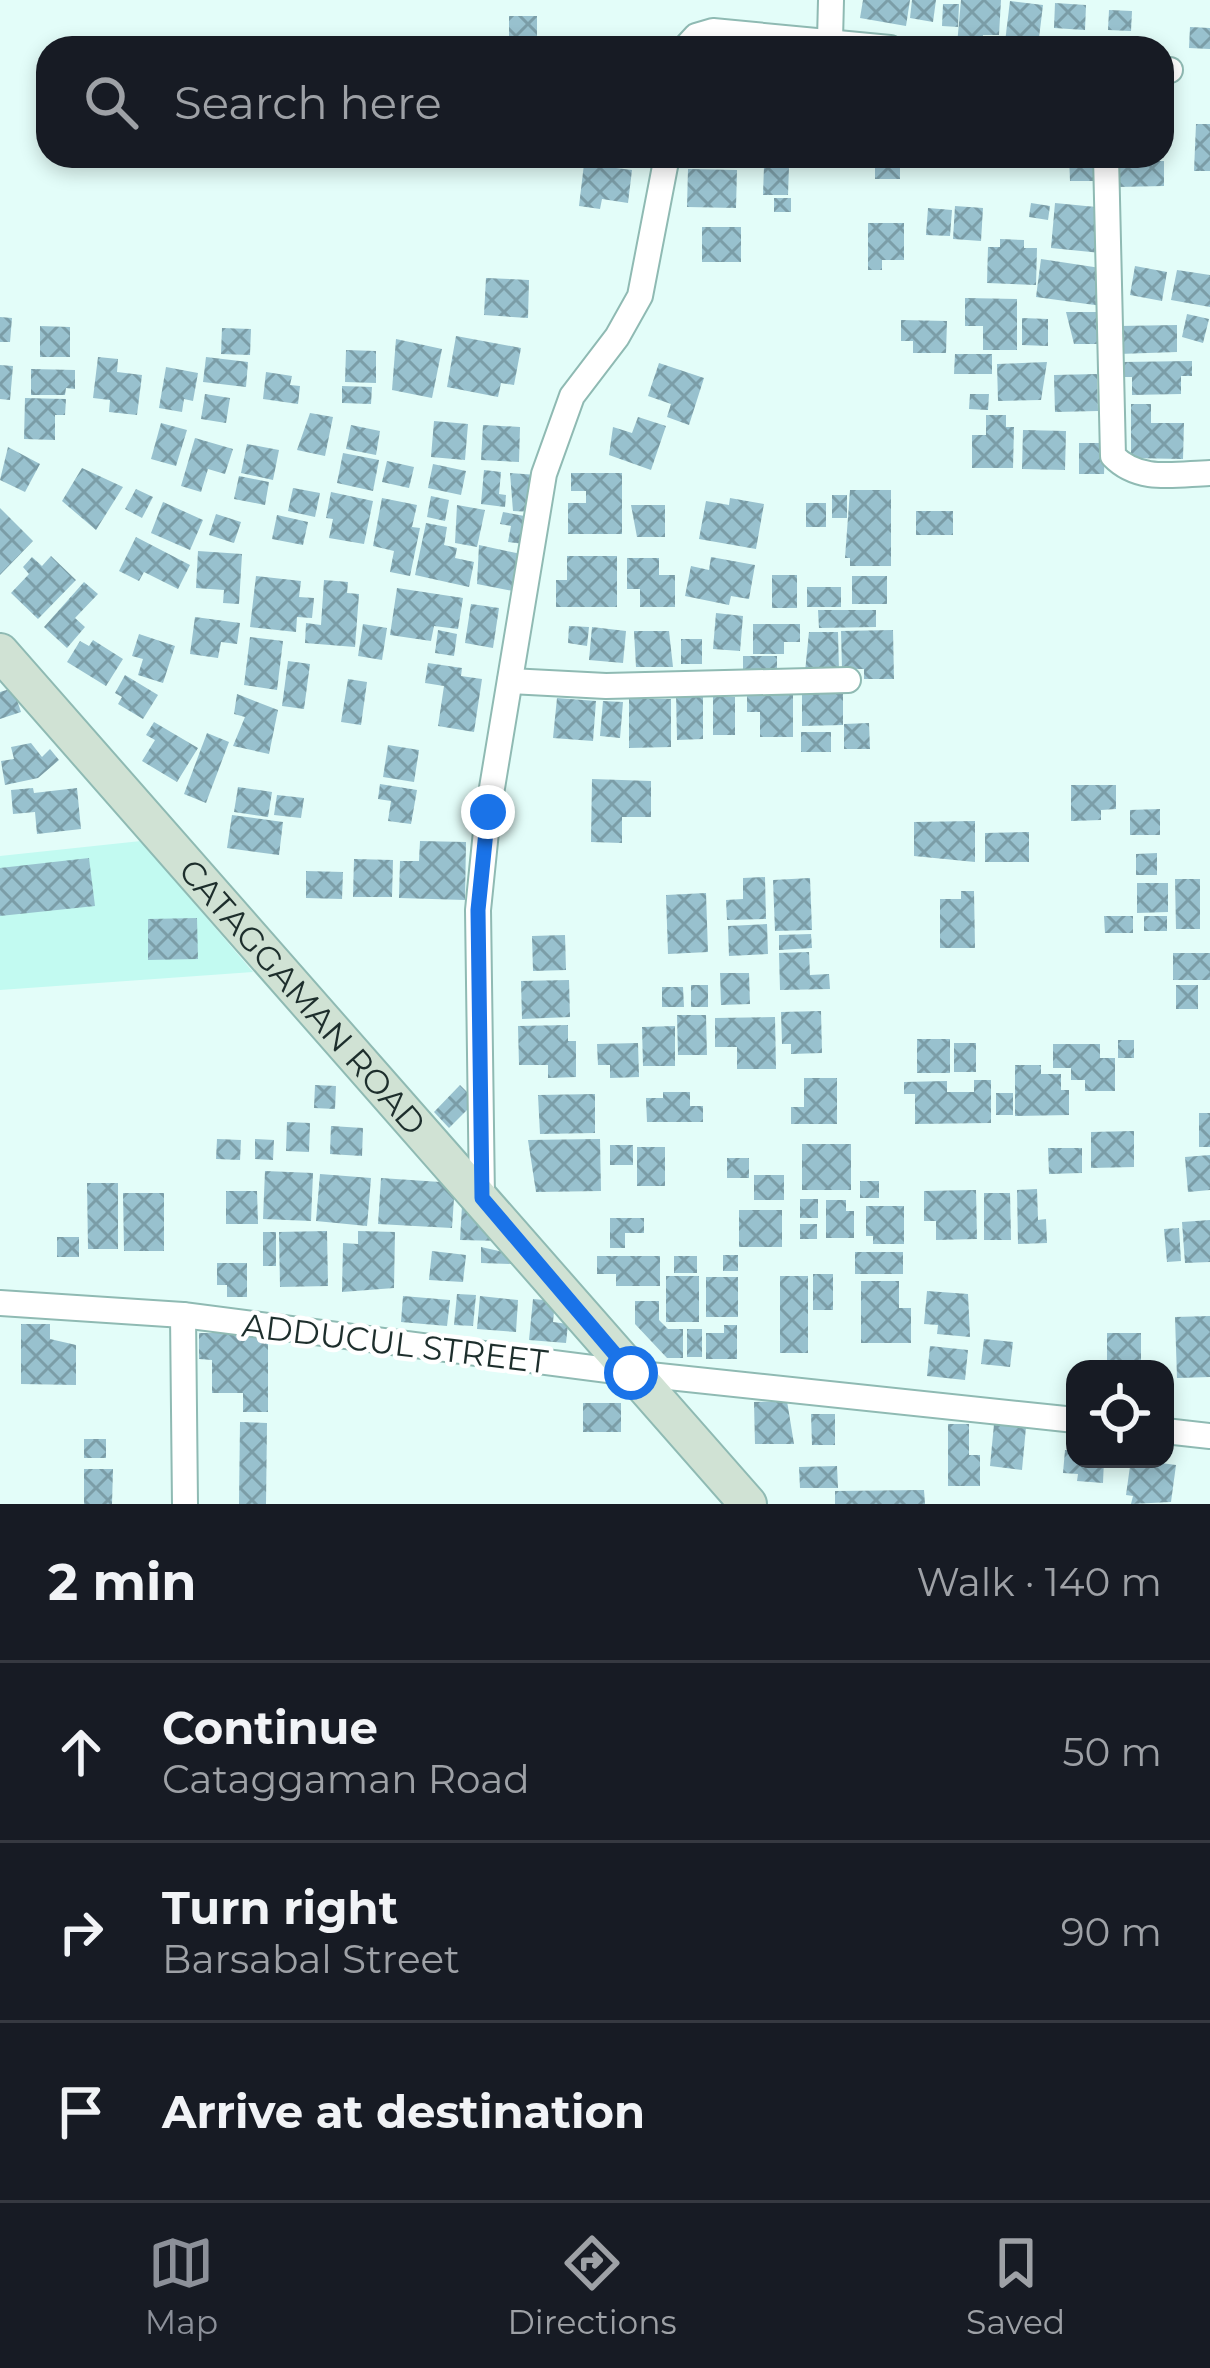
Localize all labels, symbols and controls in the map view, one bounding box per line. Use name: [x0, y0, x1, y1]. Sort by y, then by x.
search box: [36, 36, 1174, 168]
icon: search: [78, 69, 144, 135]
text: Search here: [174, 75, 442, 130]
route end: [461, 785, 515, 839]
street label: CATAGGAMAN ROAD: [171, 851, 435, 1143]
street label: ADDUCUL STREET: [240, 1304, 550, 1382]
route start: [604, 1346, 658, 1400]
map controls: [1066, 1360, 1174, 1468]
button: locate: [1066, 1360, 1174, 1468]
text: 2 min: [48, 1551, 197, 1613]
text: Walk · 140 m: [916, 1558, 1162, 1606]
text: Continue: [162, 1700, 378, 1755]
icon: ahead: [48, 1719, 114, 1785]
text: 50 m: [1063, 1728, 1162, 1776]
text: Cataggaman Road: [162, 1755, 530, 1803]
text: Turn right: [162, 1880, 398, 1935]
icon: right: [48, 1899, 114, 1965]
text: 90 m: [1061, 1908, 1162, 1956]
text: Barsabal Street: [162, 1935, 460, 1983]
icon: arrive: [48, 2079, 114, 2145]
text: Arrive at destination: [162, 2084, 645, 2139]
tab: Map: [145, 2230, 218, 2342]
tab: Directions: [508, 2230, 677, 2342]
tab: Saved: [966, 2230, 1065, 2342]

